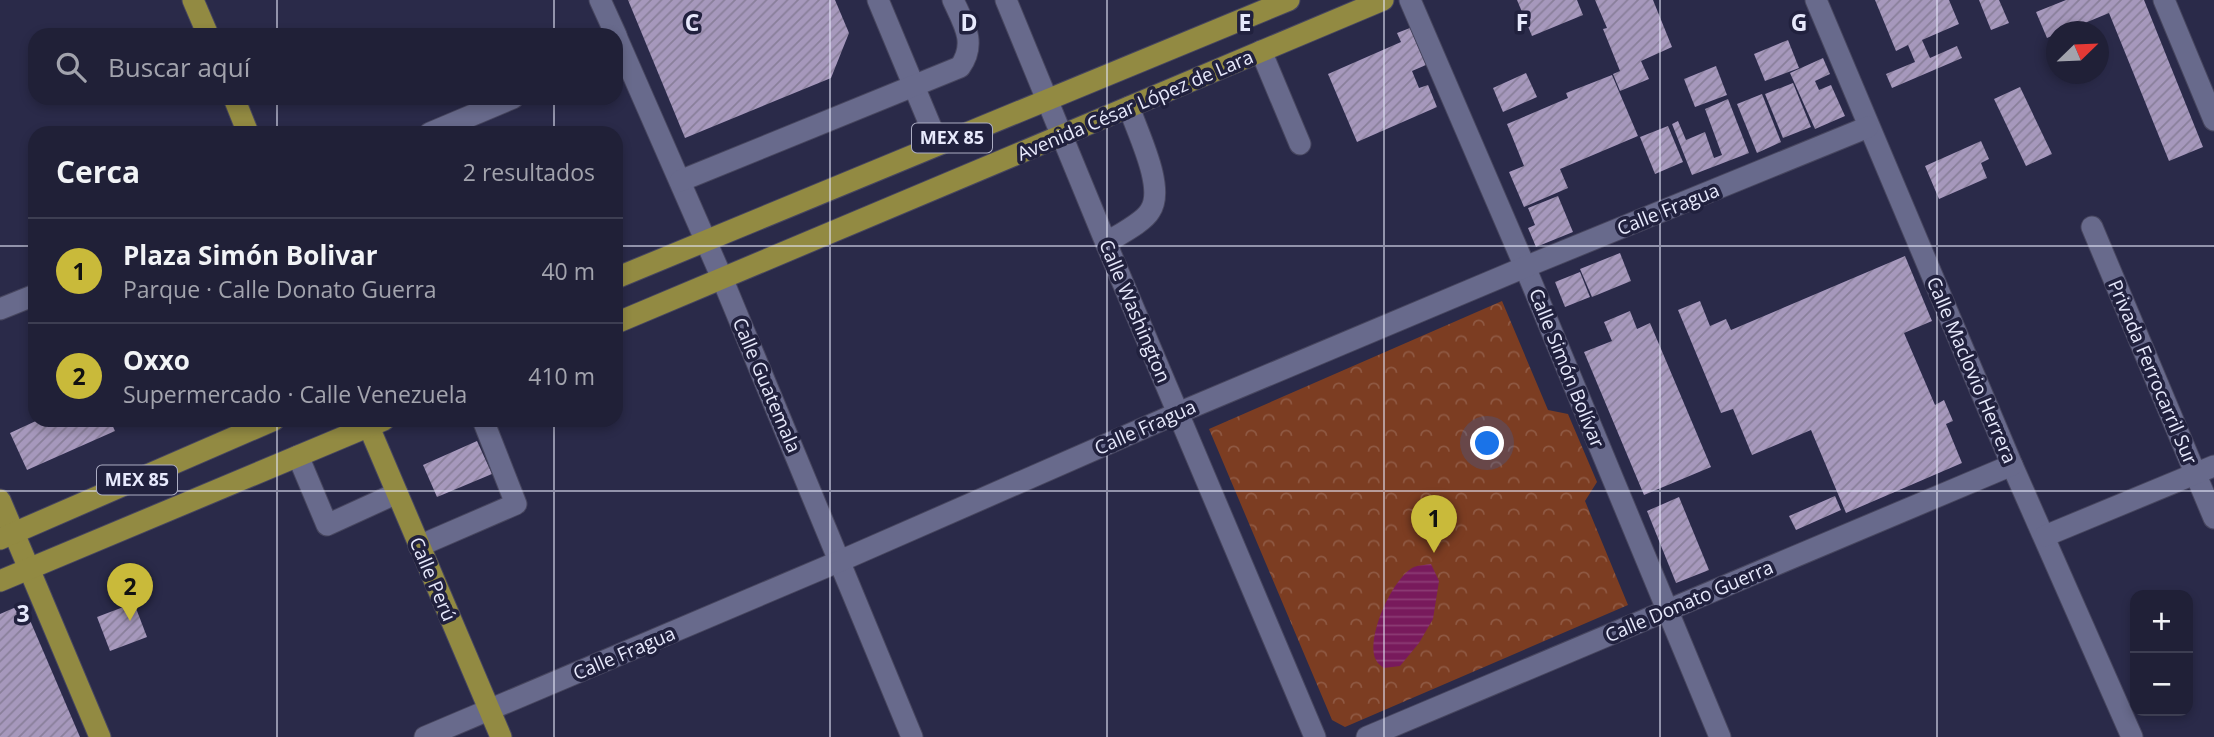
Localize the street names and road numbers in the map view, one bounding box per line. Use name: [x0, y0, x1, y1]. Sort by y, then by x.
street label: Avenida César López de Lara: [1013, 43, 1257, 167]
road number: MEX 85: [912, 124, 992, 153]
street label: Calle Fragua: [1613, 177, 1723, 241]
street label: Calle Washington: [1093, 235, 1177, 387]
street label: Calle Maclovio Herrera: [1921, 273, 2023, 467]
street label: Privada Ferrocarril Sur: [2102, 276, 2204, 468]
street label: Calle Simón Bolívar: [1523, 284, 1611, 452]
street label: Calle Guatemala: [727, 313, 807, 457]
street label: Calle Fragua: [1090, 393, 1200, 461]
road number: MEX 85: [97, 466, 177, 494]
street label: Calle Perú: [404, 533, 462, 625]
street label: Calle Donato Guerra: [1601, 554, 1777, 648]
street label: Calle Fragua: [569, 620, 679, 686]

